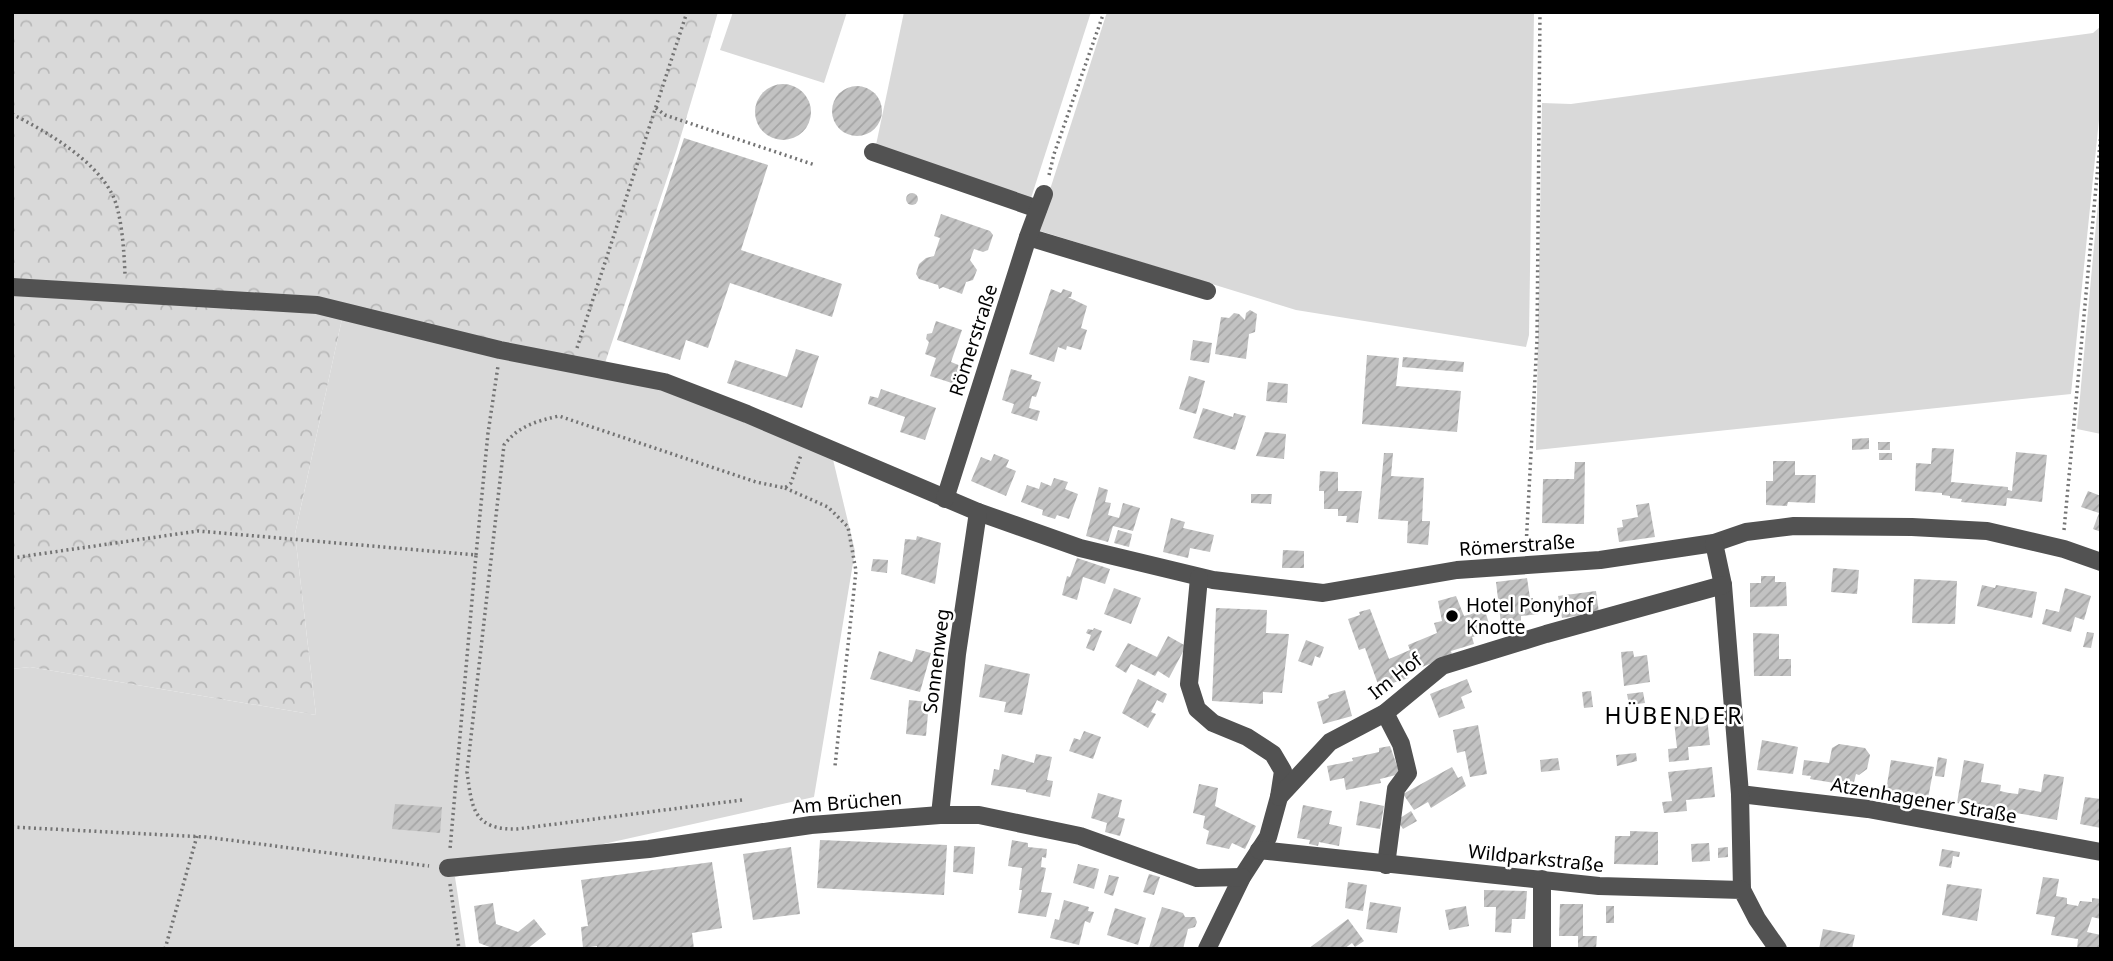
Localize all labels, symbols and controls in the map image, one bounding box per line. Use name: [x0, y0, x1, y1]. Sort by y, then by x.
street label: Römerstraße: [943, 281, 1003, 399]
street label: Römerstraße: [1458, 528, 1576, 562]
place label: Hotel Ponyhof Knotte: [1466, 592, 1595, 640]
street label: Sonnenweg: [917, 607, 955, 715]
marker: Hotel Ponyhof Knotte: [1444, 608, 1460, 624]
street label: Im Hof: [1363, 646, 1428, 705]
district label: HÜBENDER: [1605, 699, 1743, 731]
street label: Atzenhagener Straße: [1829, 771, 2019, 829]
street label: Am Brüchen: [791, 784, 903, 820]
street label: Wildparkstraße: [1467, 838, 1605, 878]

